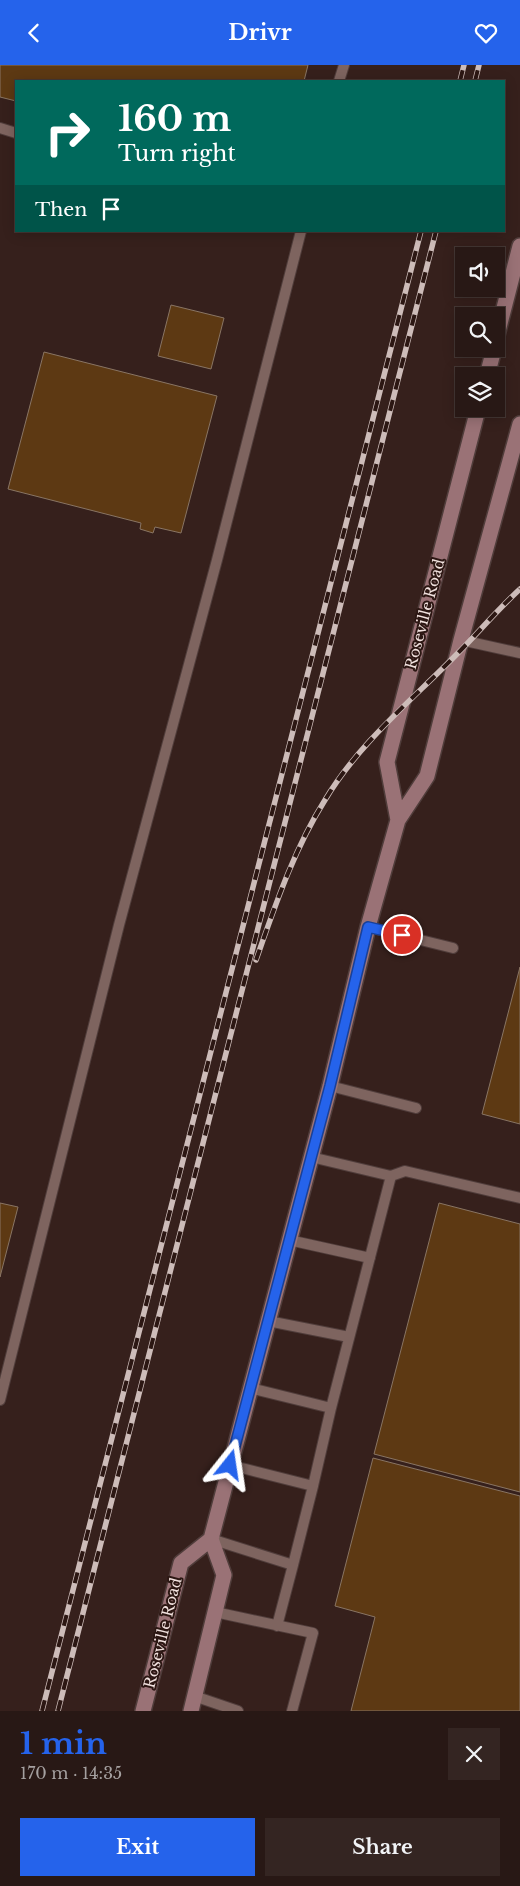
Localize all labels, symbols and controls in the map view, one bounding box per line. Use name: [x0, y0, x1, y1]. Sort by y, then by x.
icon: back: [20, 19, 48, 47]
text: Drivr: [228, 19, 292, 46]
icon: heart: [472, 19, 500, 47]
text: 160 m: [118, 97, 231, 140]
icon: right: [35, 100, 100, 165]
text: Turn right: [118, 140, 236, 167]
icon: arrive: [97, 195, 125, 223]
text: Then: [35, 198, 87, 221]
map controls: [455, 247, 505, 417]
button: sound: [455, 247, 505, 297]
button: search: [455, 307, 505, 357]
button: layers: [455, 367, 505, 417]
street label: Roseville Road: [401, 557, 448, 671]
pin: [381, 914, 423, 956]
icon: arrive: [388, 921, 416, 949]
position arrow: [203, 1438, 255, 1490]
street label: Roseville Road: [140, 1576, 185, 1690]
text: 1 min: [20, 1725, 107, 1762]
button: close: [448, 1728, 500, 1780]
text: 170 m · 14:35: [20, 1763, 122, 1783]
button: Exit: [20, 1818, 255, 1876]
button: Share: [265, 1818, 500, 1876]

